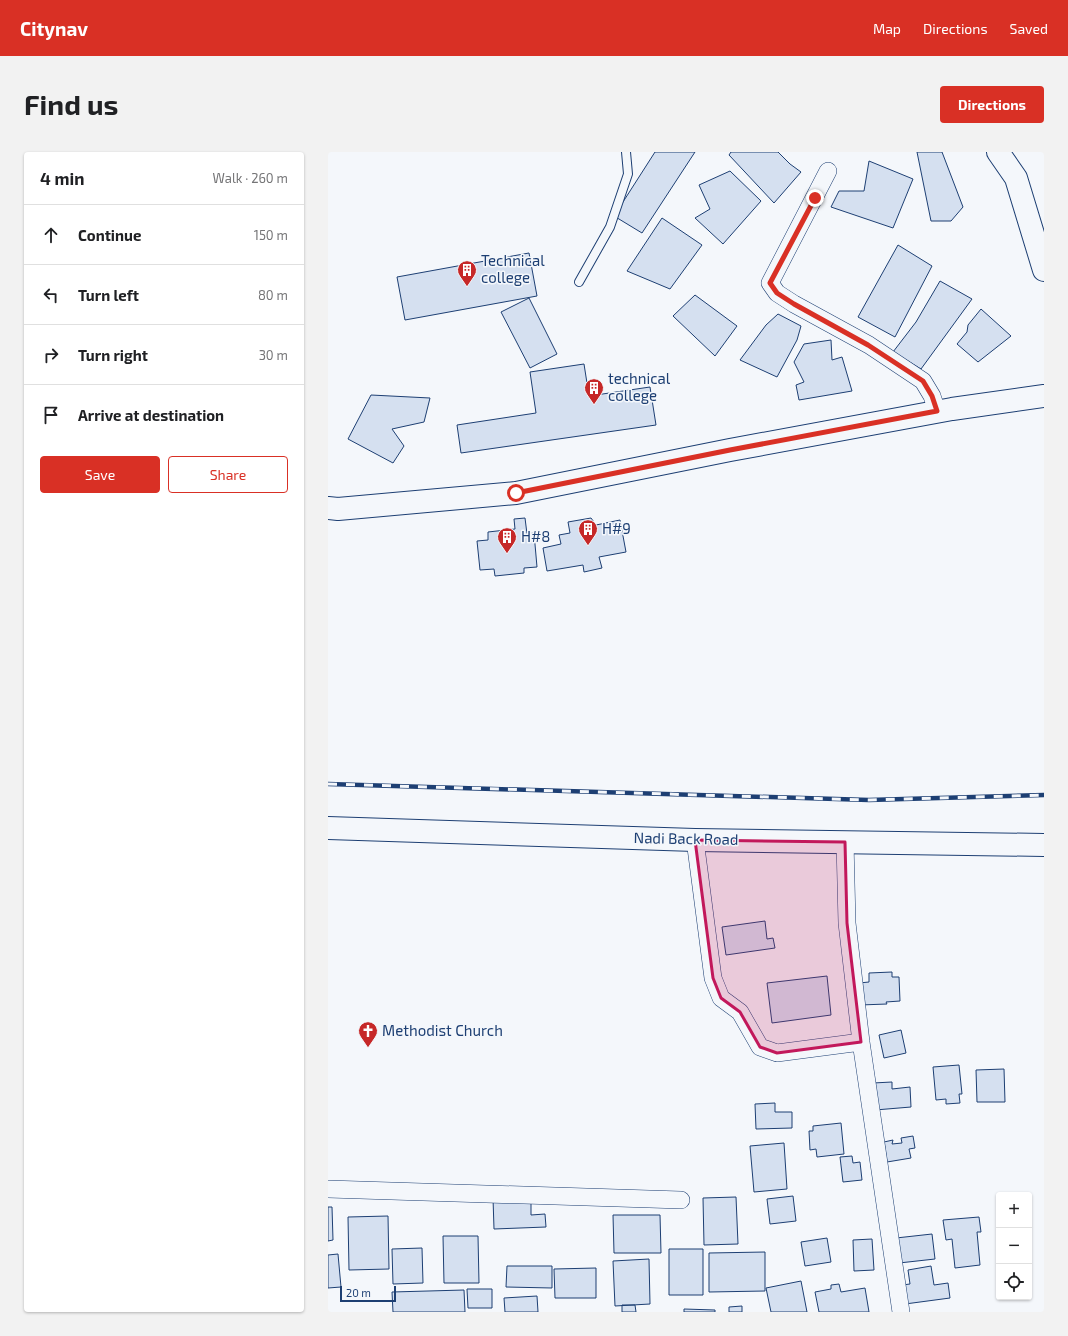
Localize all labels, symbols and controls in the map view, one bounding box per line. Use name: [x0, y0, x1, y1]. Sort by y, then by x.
text: Citynav: [20, 17, 88, 40]
text: Map: [873, 20, 901, 37]
text: Directions: [923, 20, 988, 37]
text: Saved: [1010, 20, 1048, 37]
button: Directions: [940, 86, 1044, 123]
text: Find us: [24, 87, 118, 121]
text: 4 min: [40, 168, 84, 188]
text: Walk · 260 m: [213, 170, 288, 186]
route end: [806, 189, 824, 207]
icon: ahead: [40, 224, 62, 246]
text: Continue: [78, 226, 141, 244]
text: 150 m: [254, 227, 288, 243]
place label: Technical college: [481, 251, 545, 286]
building icon: Technical college: [456, 259, 478, 287]
icon: left: [40, 284, 62, 306]
text: Turn left: [78, 286, 139, 304]
text: 80 m: [258, 287, 288, 303]
icon: right: [40, 344, 62, 366]
text: Turn right: [78, 346, 148, 364]
text: 30 m: [259, 347, 288, 363]
place label: technical college: [608, 369, 671, 404]
building icon: technical college: [583, 377, 605, 405]
icon: arrive: [40, 404, 62, 426]
text: Arrive at destination: [78, 406, 224, 424]
button: Save: [40, 456, 160, 493]
button: Share: [168, 456, 288, 493]
route start: [507, 484, 525, 502]
building icon: H#9: [577, 518, 599, 546]
place label: H#9: [602, 519, 631, 537]
building icon: H#8: [496, 526, 518, 554]
place label: H#8: [521, 527, 550, 545]
street label: Nadi Back Road: [634, 828, 739, 848]
church icon: Methodist Church: [357, 1020, 379, 1048]
place label: Methodist Church: [382, 1021, 503, 1039]
map controls: [996, 1192, 1032, 1300]
button: +: [996, 1192, 1032, 1228]
button: −: [996, 1228, 1032, 1264]
button: locate: [996, 1264, 1032, 1300]
scale bar: [340, 1284, 396, 1303]
text: 20 m: [346, 1286, 371, 1299]

